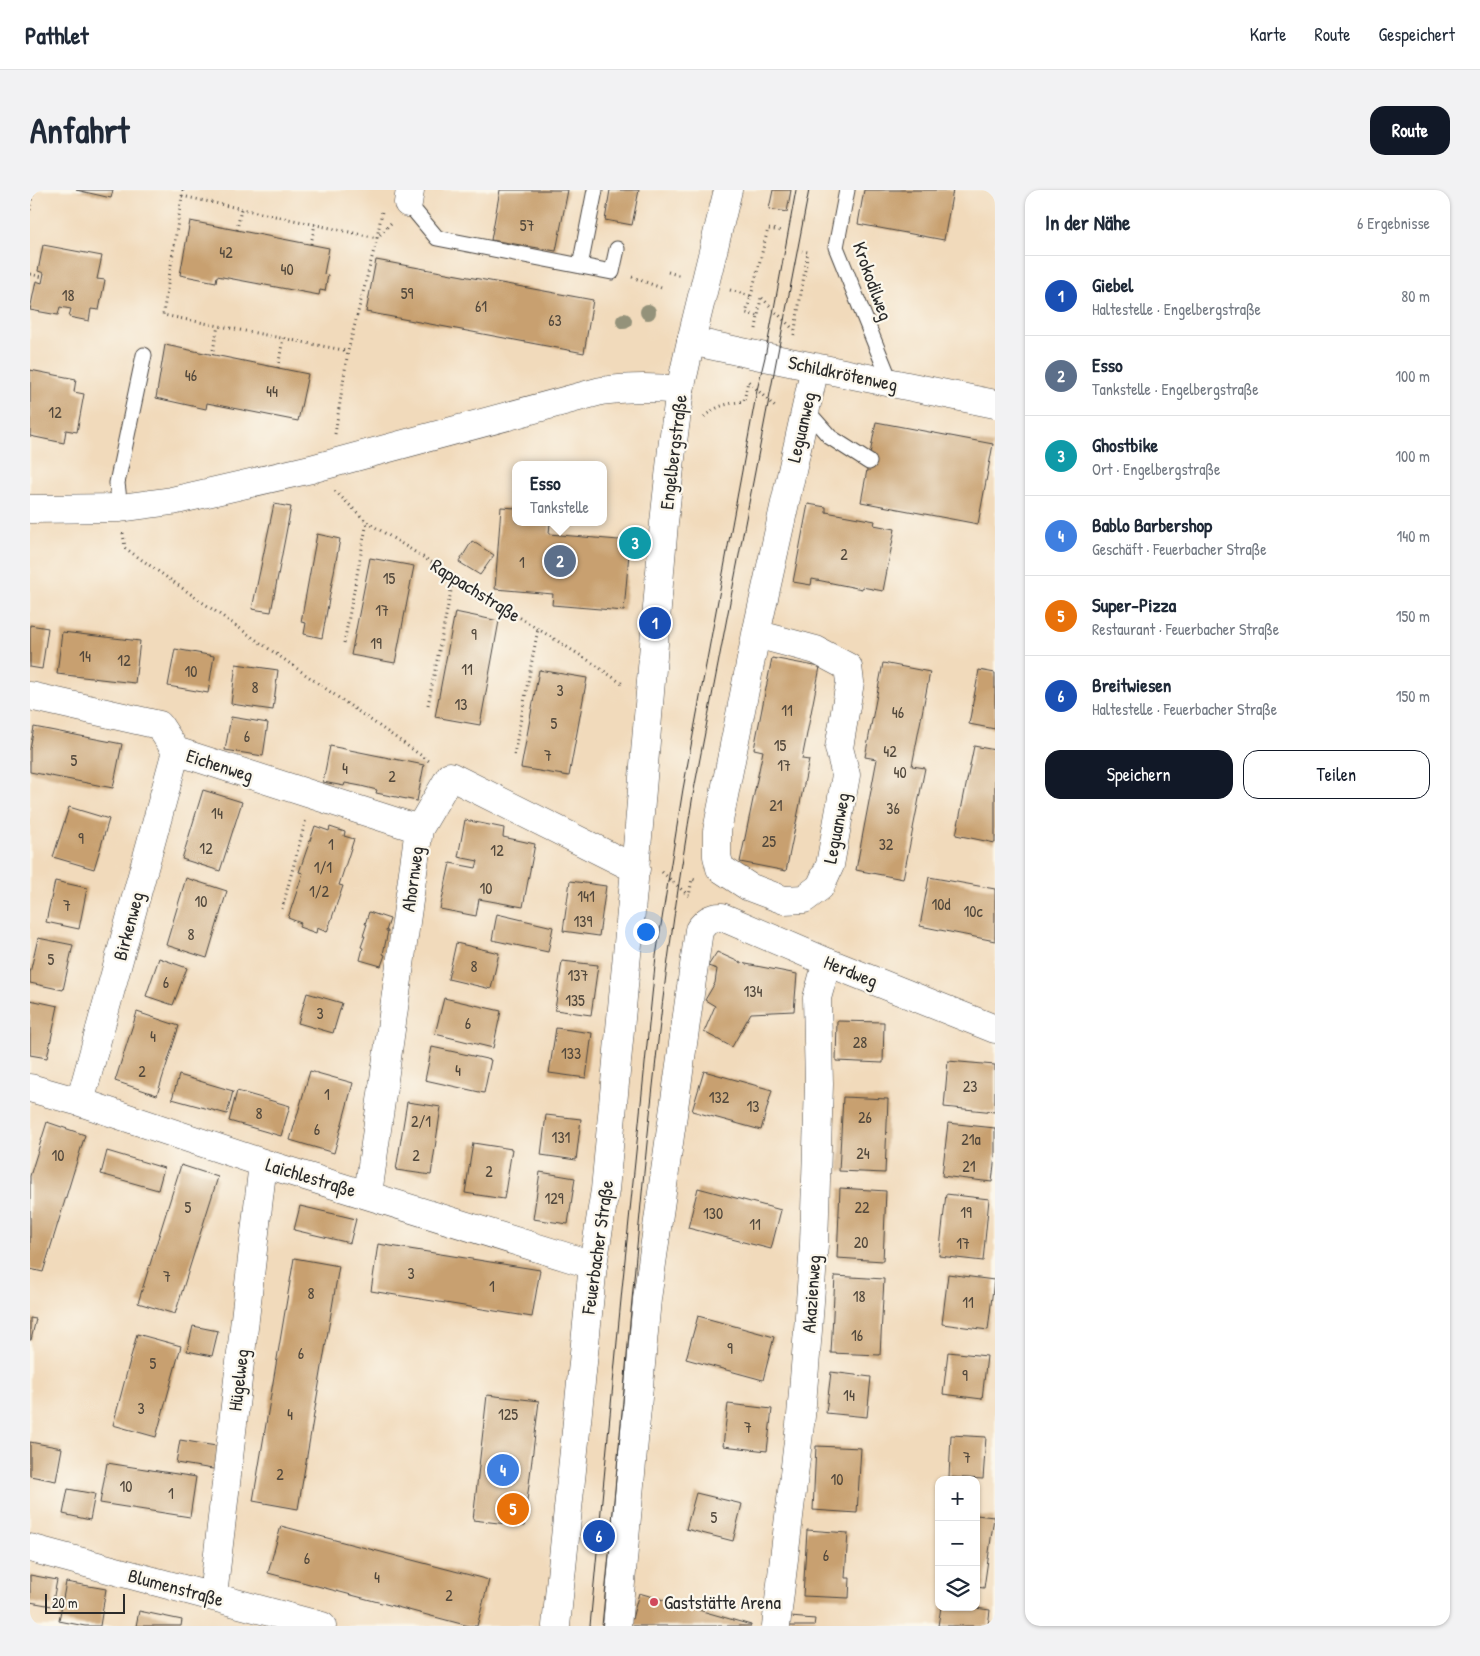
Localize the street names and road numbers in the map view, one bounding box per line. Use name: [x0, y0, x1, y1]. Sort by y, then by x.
street label: Krokodilweg: [847, 238, 899, 324]
street label: Schildkrötenweg: [786, 349, 900, 397]
street label: Leguanweg: [780, 389, 822, 465]
street label: Engelbergstraße: [653, 393, 693, 511]
street label: Rappachstraße: [426, 552, 526, 628]
street label: Eichenweg: [183, 742, 257, 788]
street label: Leguanweg: [816, 790, 856, 866]
street label: Ahornweg: [395, 845, 429, 913]
street label: Birkenweg: [106, 889, 150, 963]
street label: Herdweg: [820, 948, 882, 994]
street label: Laichlestraße: [263, 1151, 360, 1203]
street label: Feuerbacher Straße: [575, 1178, 619, 1316]
street label: Akazienweg: [795, 1254, 827, 1334]
street label: Hügelweg: [221, 1347, 255, 1413]
street label: Blumenstraße: [126, 1562, 227, 1612]

